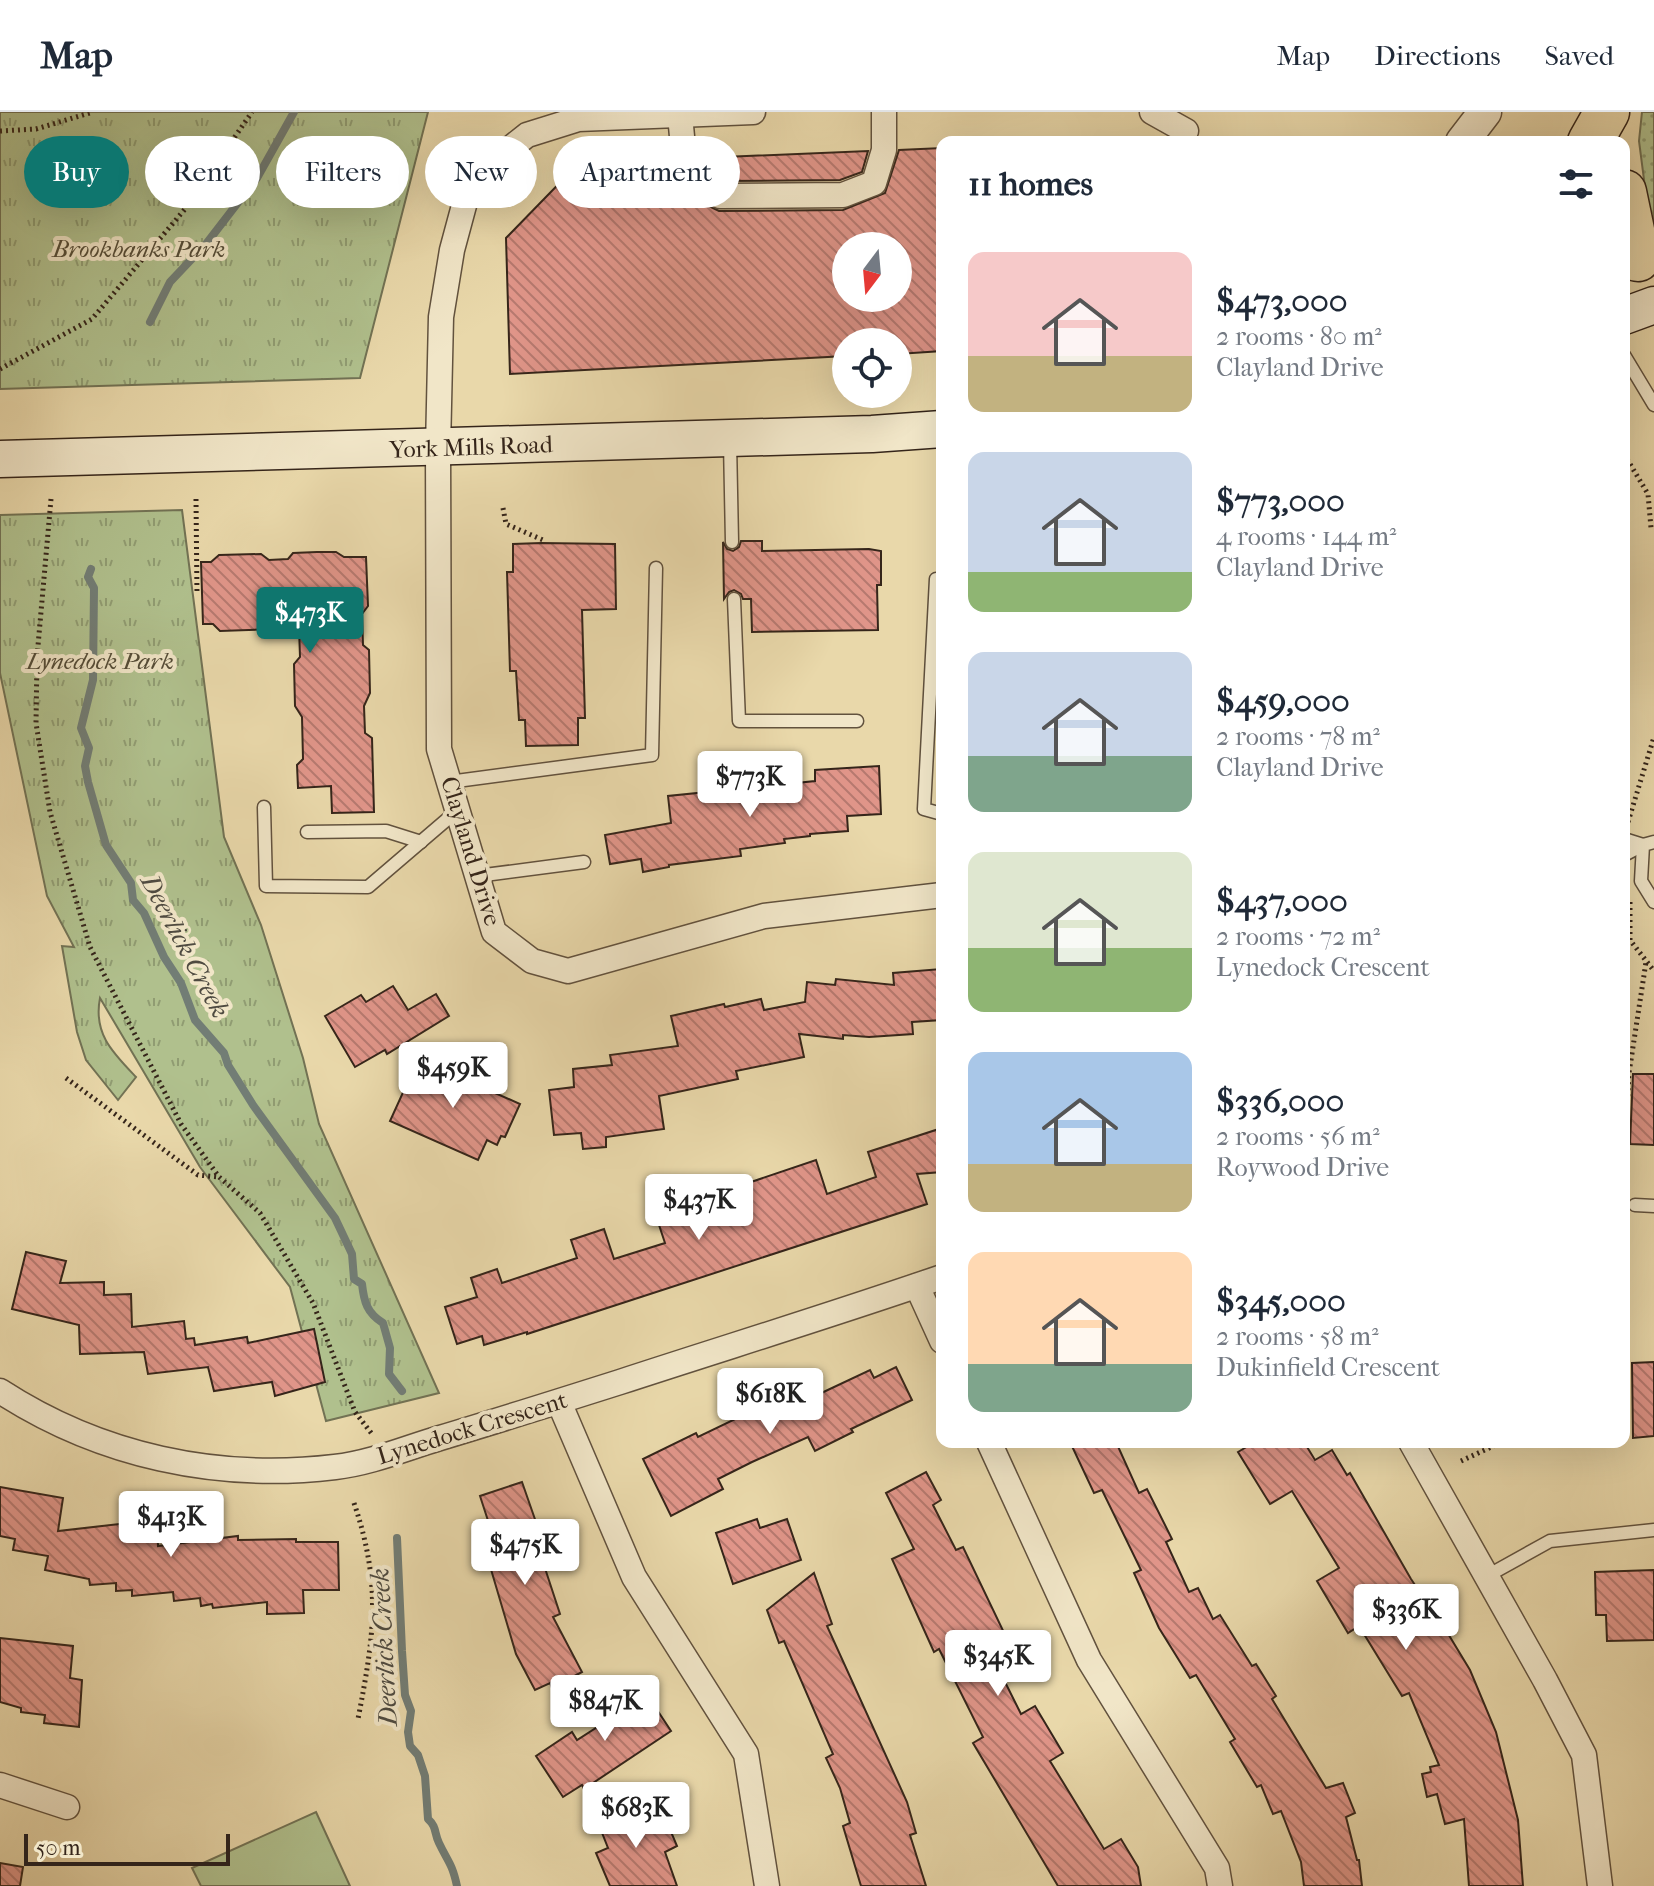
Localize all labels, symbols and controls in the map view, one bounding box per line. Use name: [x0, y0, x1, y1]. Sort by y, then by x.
text: Map: [40, 33, 113, 78]
text: Map: [1277, 39, 1330, 72]
text: Directions: [1374, 39, 1501, 72]
text: Saved: [1545, 39, 1614, 72]
chip: Buy: [24, 136, 129, 208]
chip: Rent: [145, 136, 260, 208]
chip: Filters: [276, 136, 409, 208]
chip: New: [425, 136, 537, 208]
chip: Apartment: [553, 136, 740, 208]
icon: filters: [1554, 162, 1598, 206]
text: 11 homes: [968, 164, 1093, 204]
north arrow: [832, 232, 912, 312]
map controls: [832, 232, 912, 408]
park label: Brookbanks Park: [51, 235, 225, 263]
text: $473,000: [1216, 281, 1347, 321]
icon: home: [1032, 284, 1128, 380]
text: 2 rooms · 80 m²: [1216, 321, 1382, 352]
button: locate: [832, 328, 912, 408]
text: Clayland Drive: [1216, 352, 1384, 383]
street label: York Mills Road: [388, 430, 554, 464]
text: $773,000: [1216, 481, 1345, 521]
icon: home: [1032, 484, 1128, 580]
text: 4 rooms · 144 m²: [1216, 521, 1396, 552]
text: Clayland Drive: [1216, 552, 1384, 583]
pin: $473K: [254, 587, 366, 655]
text: $473K: [274, 597, 346, 628]
park label: Lynedock Park: [24, 647, 174, 675]
text: $459,000: [1216, 681, 1350, 721]
icon: home: [1032, 684, 1128, 780]
text: 2 rooms · 78 m²: [1216, 721, 1380, 752]
pin: $773K: [694, 751, 806, 819]
text: Clayland Drive: [1216, 752, 1384, 783]
text: $773K: [716, 761, 784, 792]
street label: Clayland Drive: [435, 773, 507, 929]
water label: Deerlick Creek: [133, 867, 236, 1023]
text: $437,000: [1216, 881, 1348, 921]
icon: home: [1032, 884, 1128, 980]
text: 2 rooms · 72 m²: [1216, 921, 1380, 952]
text: Lynedock Crescent: [1216, 952, 1430, 983]
pin: $459K: [397, 1042, 509, 1110]
text: $459K: [417, 1052, 489, 1083]
text: $336,000: [1216, 1081, 1344, 1121]
icon: home: [1032, 1084, 1128, 1180]
text: 2 rooms · 56 m²: [1216, 1121, 1380, 1152]
text: Roywood Drive: [1216, 1152, 1389, 1183]
pin: $437K: [643, 1174, 755, 1242]
text: $437K: [663, 1184, 735, 1215]
text: $345,000: [1216, 1281, 1346, 1321]
icon: home: [1032, 1284, 1128, 1380]
text: 2 rooms · 58 m²: [1216, 1321, 1379, 1352]
text: Dukinfield Crescent: [1216, 1352, 1440, 1383]
pin: $618K: [714, 1368, 826, 1436]
text: $618K: [735, 1378, 805, 1409]
street label: Lynedock Crescent: [374, 1386, 571, 1470]
pin: $413K: [115, 1491, 227, 1559]
text: $413K: [137, 1501, 205, 1532]
pin: $475K: [469, 1519, 581, 1587]
text: $475K: [489, 1529, 561, 1560]
water label: Deerlick Creek: [364, 1567, 404, 1729]
pin: $336K: [1350, 1584, 1462, 1652]
text: $336K: [1372, 1594, 1440, 1625]
pin: $345K: [942, 1630, 1054, 1698]
text: $345K: [963, 1640, 1033, 1671]
pin: $847K: [549, 1675, 661, 1743]
text: $847K: [568, 1685, 642, 1716]
pin: $683K: [580, 1782, 692, 1850]
text: $683K: [600, 1792, 672, 1823]
scale bar: [24, 1830, 230, 1866]
text: 50 m: [36, 1835, 81, 1861]

